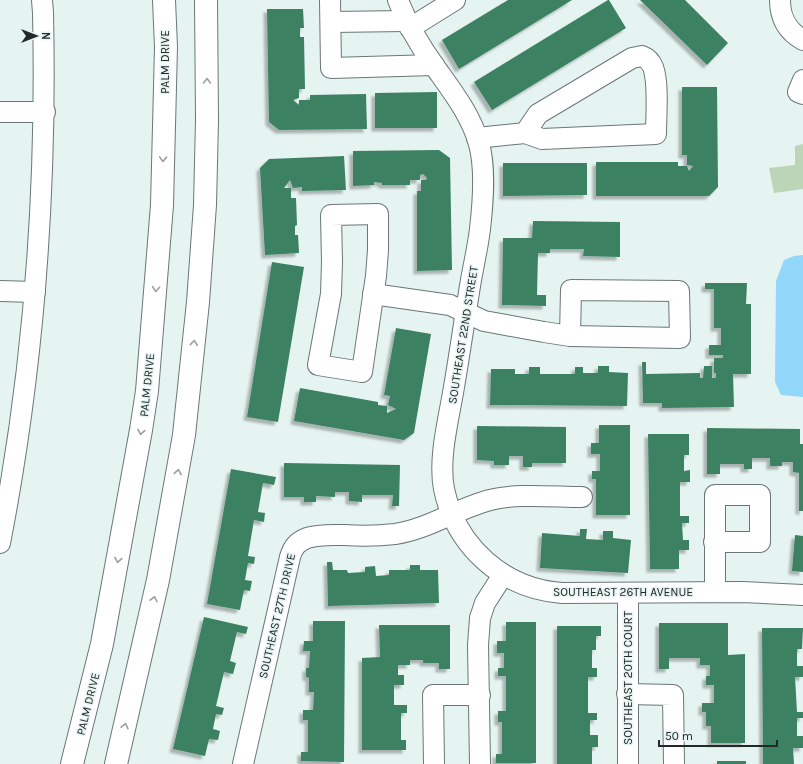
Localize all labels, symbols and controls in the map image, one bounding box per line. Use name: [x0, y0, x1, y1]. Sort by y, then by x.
north arrow: [16, 16, 56, 56]
street label: PALM DRIVE: [158, 30, 172, 94]
text: N: [39, 32, 52, 40]
one-way arrow: [203, 78, 211, 84]
one-way arrow: [159, 156, 168, 162]
street label: SOUTHEAST 22ND STREET: [445, 265, 481, 405]
one-way arrow: [152, 286, 160, 292]
one-way arrow: [189, 340, 198, 346]
street label: PALM DRIVE: [137, 353, 157, 417]
one-way arrow: [137, 429, 146, 435]
one-way arrow: [173, 468, 182, 475]
street label: SOUTHEAST 27TH DRIVE: [256, 552, 298, 680]
one-way arrow: [114, 557, 123, 563]
street label: SOUTHEAST 26TH AVENUE: [553, 585, 693, 599]
one-way arrow: [149, 596, 158, 603]
street label: SOUTHEAST 20TH COURT: [621, 611, 635, 745]
street label: PALM DRIVE: [73, 671, 103, 737]
scale bar: [659, 722, 777, 748]
one-way arrow: [120, 723, 128, 729]
text: 50 m: [665, 729, 693, 743]

